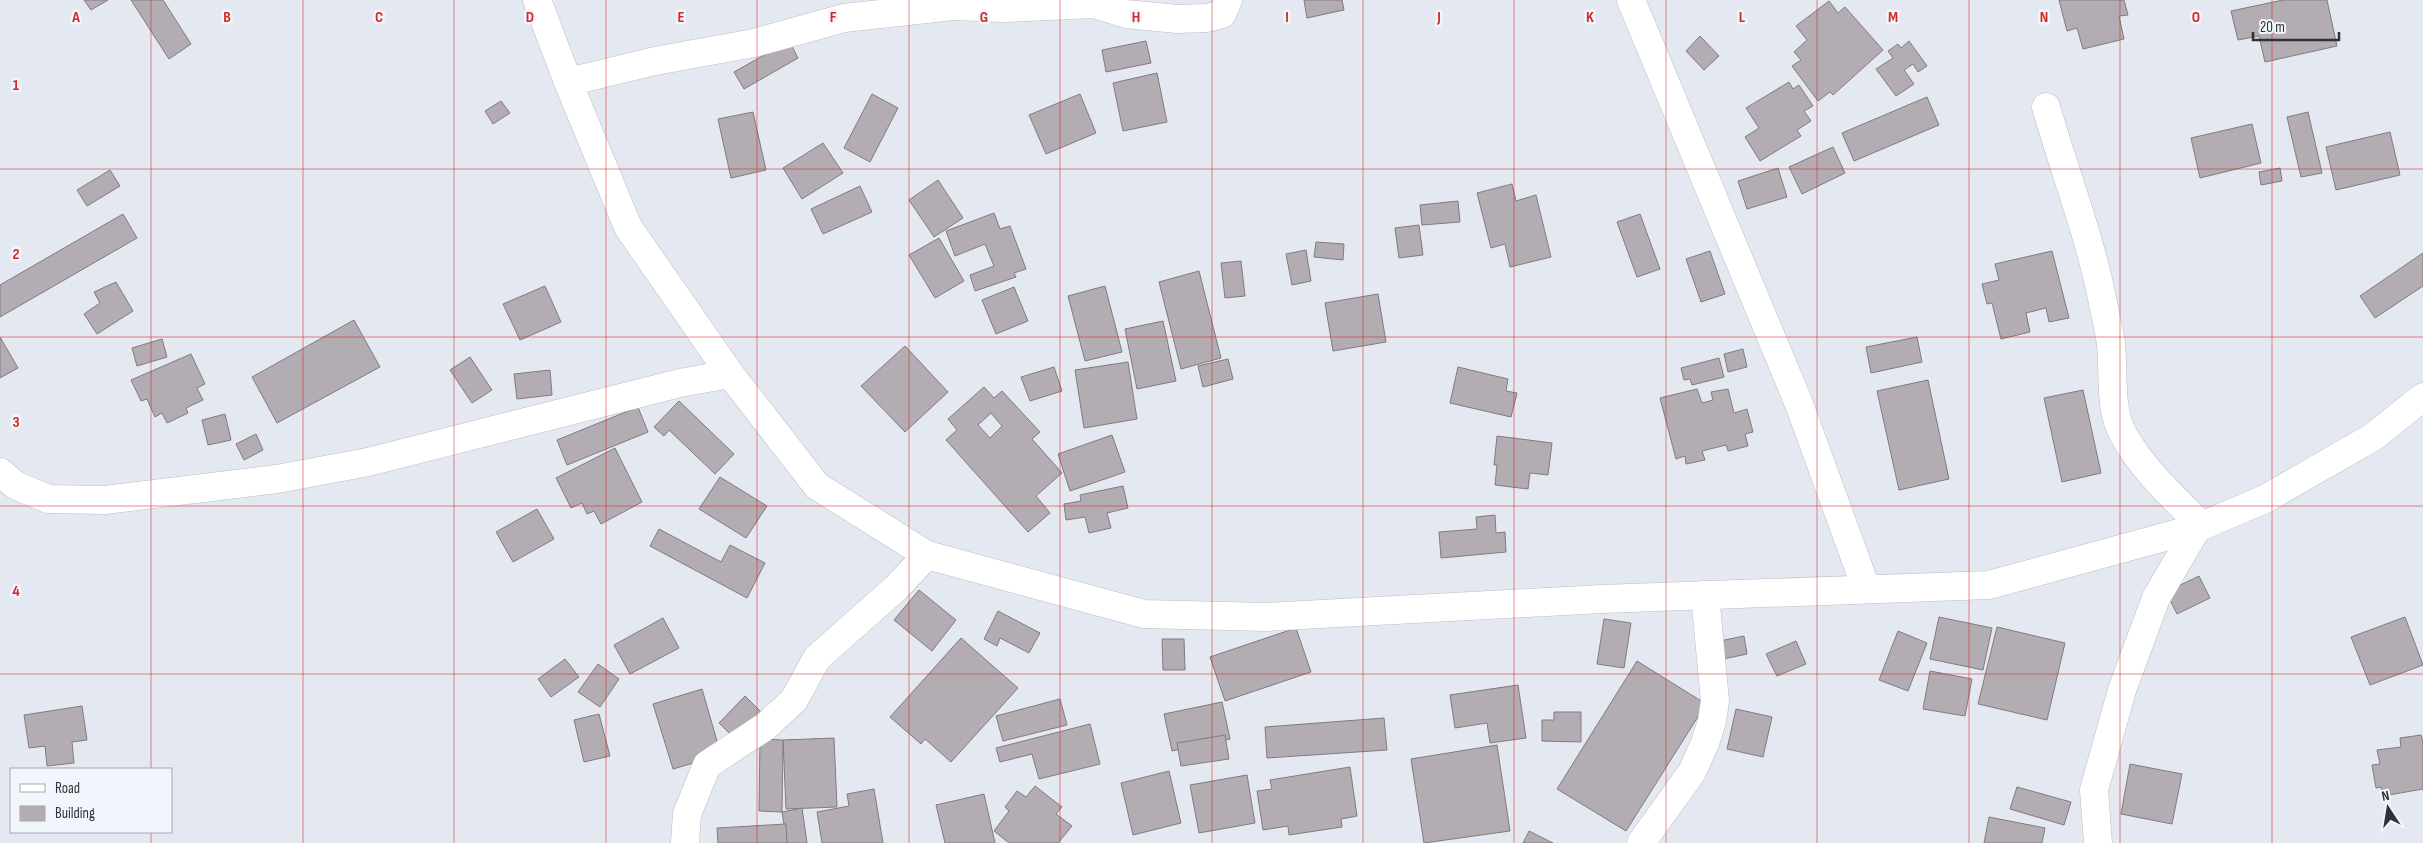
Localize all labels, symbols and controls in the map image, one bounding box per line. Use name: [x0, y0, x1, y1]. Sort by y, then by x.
text: A: [71, 8, 80, 27]
text: B: [223, 8, 231, 27]
text: C: [375, 8, 383, 27]
text: D: [526, 8, 534, 27]
text: E: [678, 8, 685, 27]
text: F: [830, 8, 837, 27]
text: G: [980, 8, 988, 27]
text: H: [1132, 8, 1140, 27]
text: I: [1285, 8, 1289, 27]
text: J: [1436, 8, 1441, 27]
text: K: [1586, 8, 1594, 27]
text: L: [1739, 8, 1746, 27]
text: M: [1888, 8, 1898, 27]
text: N: [2040, 8, 2048, 27]
text: O: [2192, 8, 2200, 27]
scale bar: [2253, 10, 2339, 42]
text: 20 m: [2260, 18, 2285, 37]
text: 1: [13, 76, 20, 95]
text: 2: [12, 245, 20, 264]
text: 3: [12, 413, 20, 432]
text: 4: [12, 582, 20, 601]
legend: [10, 768, 172, 833]
text: Road: [55, 779, 80, 798]
north arrow: [2363, 783, 2413, 833]
text: N: [2380, 787, 2391, 805]
text: Building: [55, 804, 95, 823]

